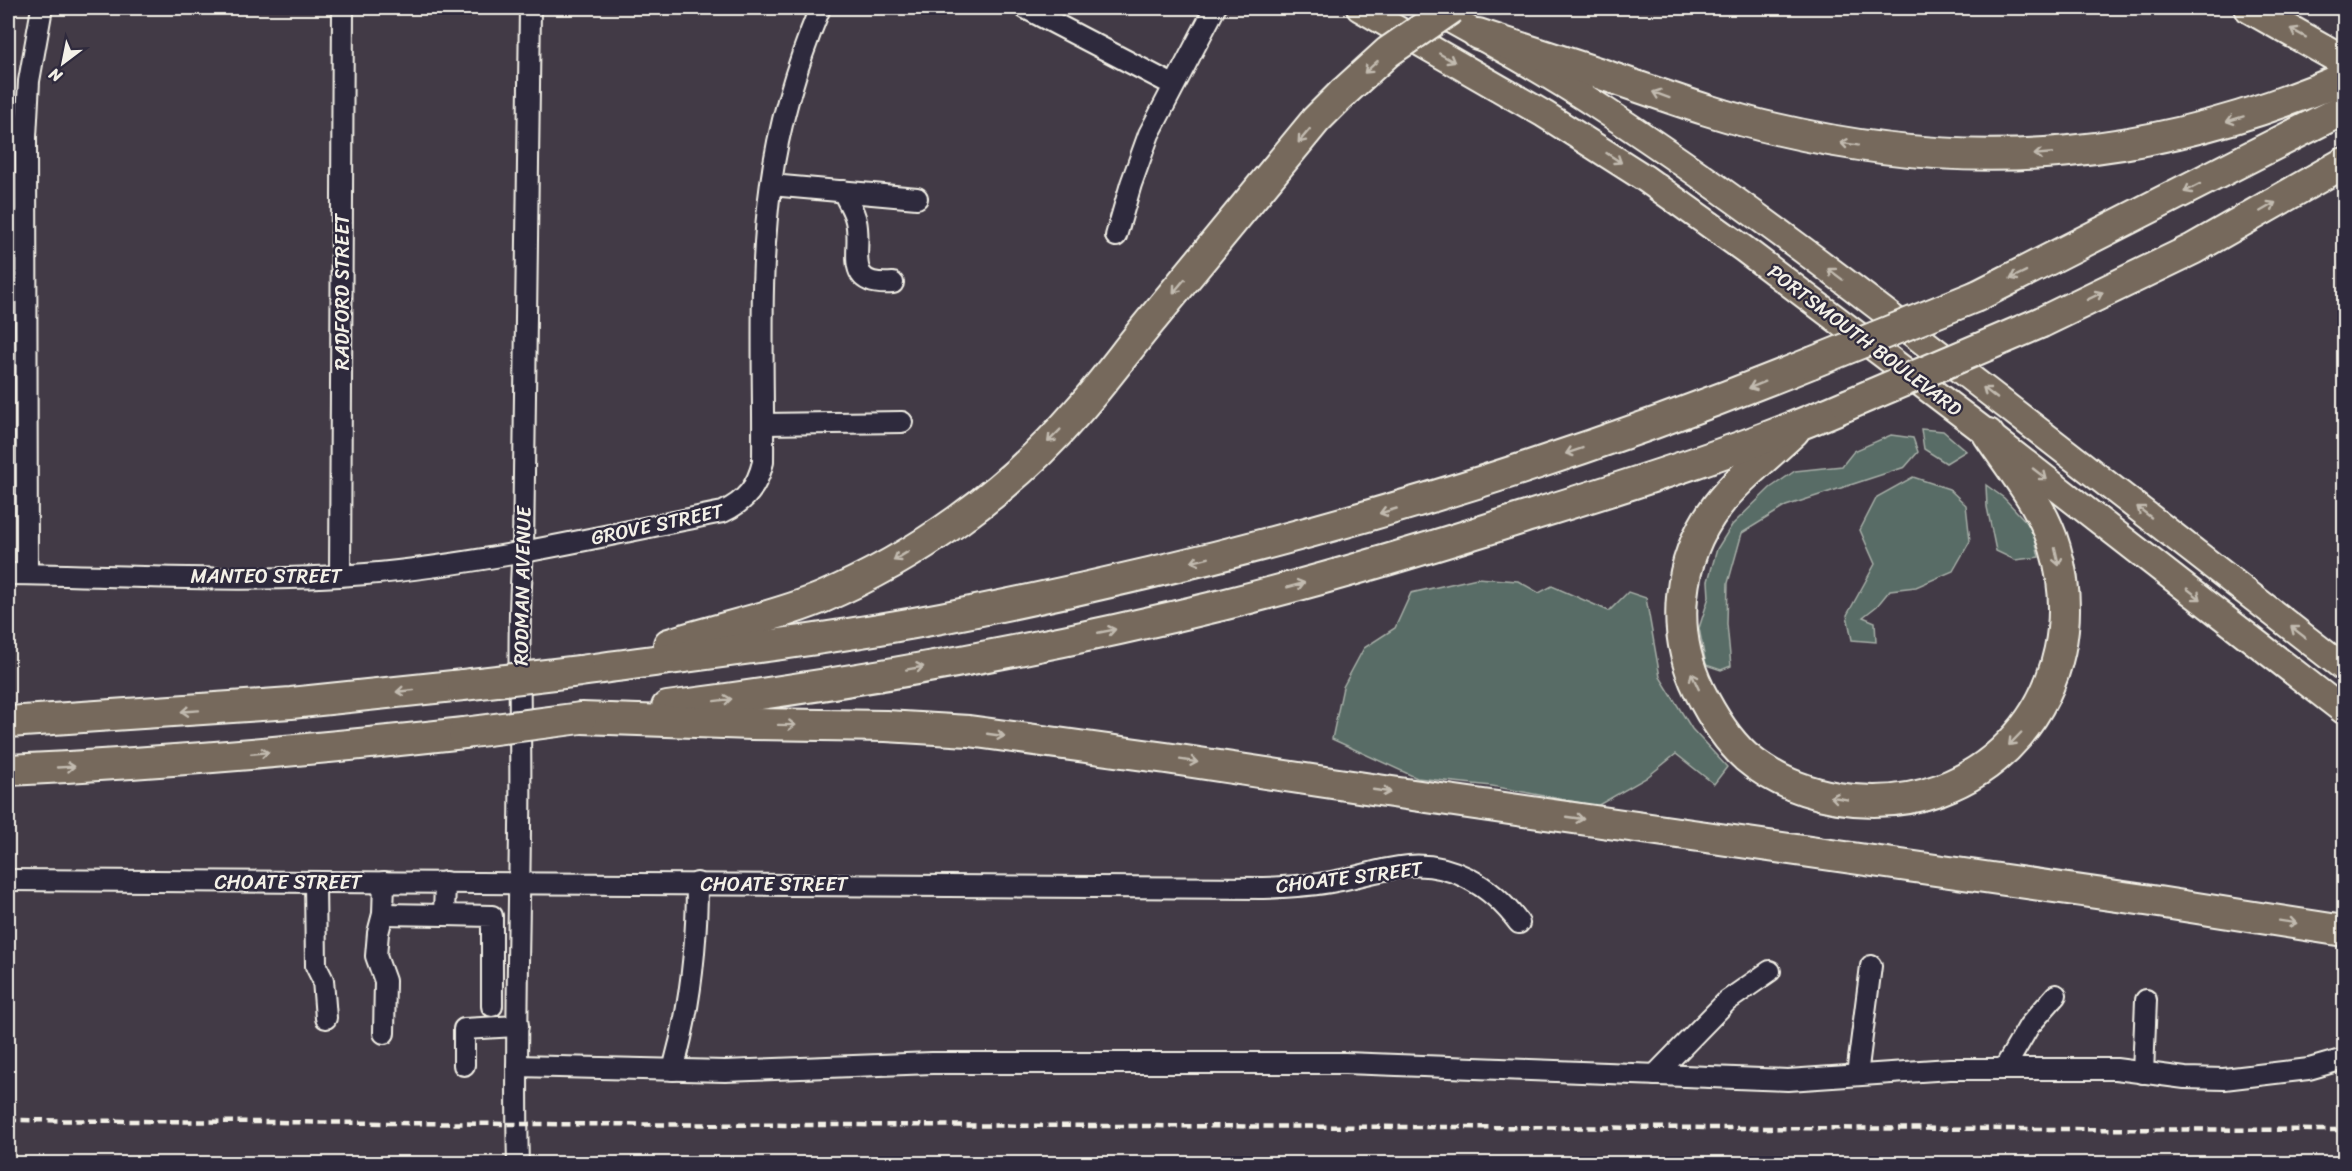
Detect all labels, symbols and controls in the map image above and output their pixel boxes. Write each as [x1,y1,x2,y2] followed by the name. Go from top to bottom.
[2289,27,2307,38] one-way arrow
[33,33,93,93] north arrow
[1438,52,1455,64] one-way arrow
[42,60,69,91] text: N
[1364,60,1379,74] one-way arrow
[1652,89,1671,100] one-way arrow
[2226,114,2245,125] one-way arrow
[1297,128,1310,144] one-way arrow
[1840,138,1860,149] one-way arrow
[2034,149,2054,160] one-way arrow
[1605,152,1622,165] one-way arrow
[2183,182,2201,194] one-way arrow
[2259,201,2276,213] one-way arrow
[325,213,360,370] street label: RADFORD STREET
[1760,255,1970,426] street label: PORTSMOUTH BOULEVARD
[1828,268,1844,281] one-way arrow
[2009,270,2027,282] one-way arrow
[1172,278,1186,293] one-way arrow
[2085,290,2103,302] one-way arrow
[1749,380,1767,391] one-way arrow
[1983,386,1999,399] one-way arrow
[1047,428,1062,443] one-way arrow
[1565,446,1584,457] one-way arrow
[2032,468,2048,481] one-way arrow
[588,493,728,556] street label: GROVE STREET
[504,504,541,666] street label: RODMAN AVENUE
[1379,506,1398,517] one-way arrow
[2137,506,2153,519] one-way arrow
[2052,547,2064,566] one-way arrow
[893,550,910,562] one-way arrow
[1191,555,1210,567] one-way arrow
[190,559,343,594] street label: MANTEO STREET
[1286,578,1305,590] one-way arrow
[2186,587,2202,600] one-way arrow
[1097,625,1116,637] one-way arrow
[2291,626,2307,638] one-way arrow
[905,662,924,673] one-way arrow
[1688,673,1700,691] one-way arrow
[395,686,415,697] one-way arrow
[712,694,732,705] one-way arrow
[180,706,200,717] one-way arrow
[776,719,796,731] one-way arrow
[986,729,1006,740] one-way arrow
[2008,731,2023,746] one-way arrow
[250,747,270,758] one-way arrow
[1179,756,1199,767] one-way arrow
[55,761,75,772] one-way arrow
[1372,785,1391,796] one-way arrow
[1829,792,1849,803] one-way arrow
[1565,812,1585,823] one-way arrow
[1274,851,1426,904] street label: CHOATE STREET
[214,865,363,900] street label: CHOATE STREET
[700,867,849,902] street label: CHOATE STREET
[2277,917,2297,928] one-way arrow

